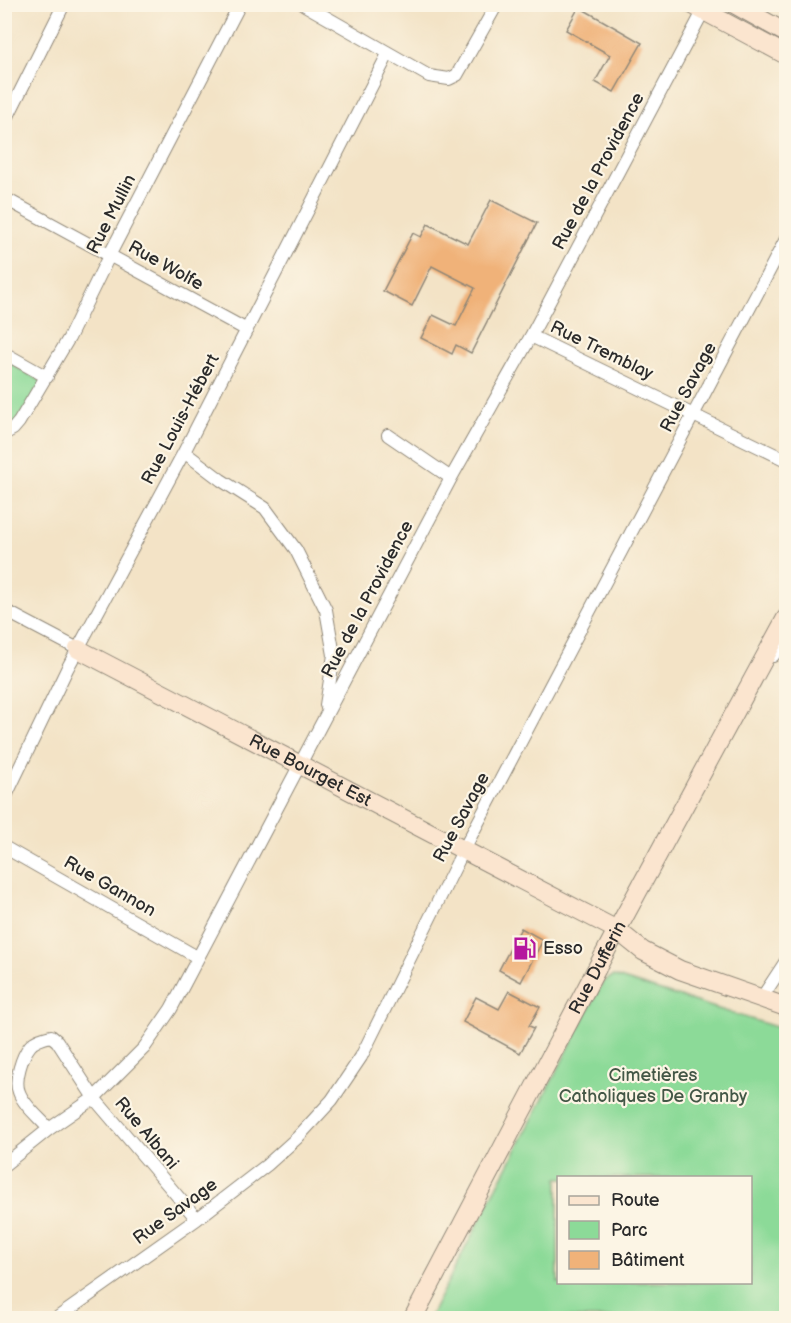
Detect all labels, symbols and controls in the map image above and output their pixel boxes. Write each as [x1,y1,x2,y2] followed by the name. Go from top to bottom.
[548,89,649,253] street label: Rue de la Providence
[82,171,140,257] street label: Rue Mullin
[124,236,207,295] street label: Rue Wolfe
[547,316,657,385] street label: Rue Tremblay
[656,338,721,436] street label: Rue Savage
[137,350,224,488] street label: Rue Louis-Hébert
[317,517,418,681] street label: Rue de la Providence
[245,730,375,811] street label: Rue Bourget Est
[429,768,494,866] street label: Rue Savage
[60,852,159,921] street label: Rue Gannon
[565,918,631,1018] street label: Rue Dufferin
[512,935,538,961] fuel station icon: Esso
[543,938,583,959] place label: Esso
[559,1065,748,1107] park label: Cimetières Catholiques De Granby
[110,1093,183,1174] street label: Rue Albani
[129,1174,222,1249] street label: Rue Savage
[557,1176,752,1284] legend
[611,1190,660,1211] text: Route
[611,1220,648,1241] text: Parc
[611,1250,685,1271] text: Bâtiment

